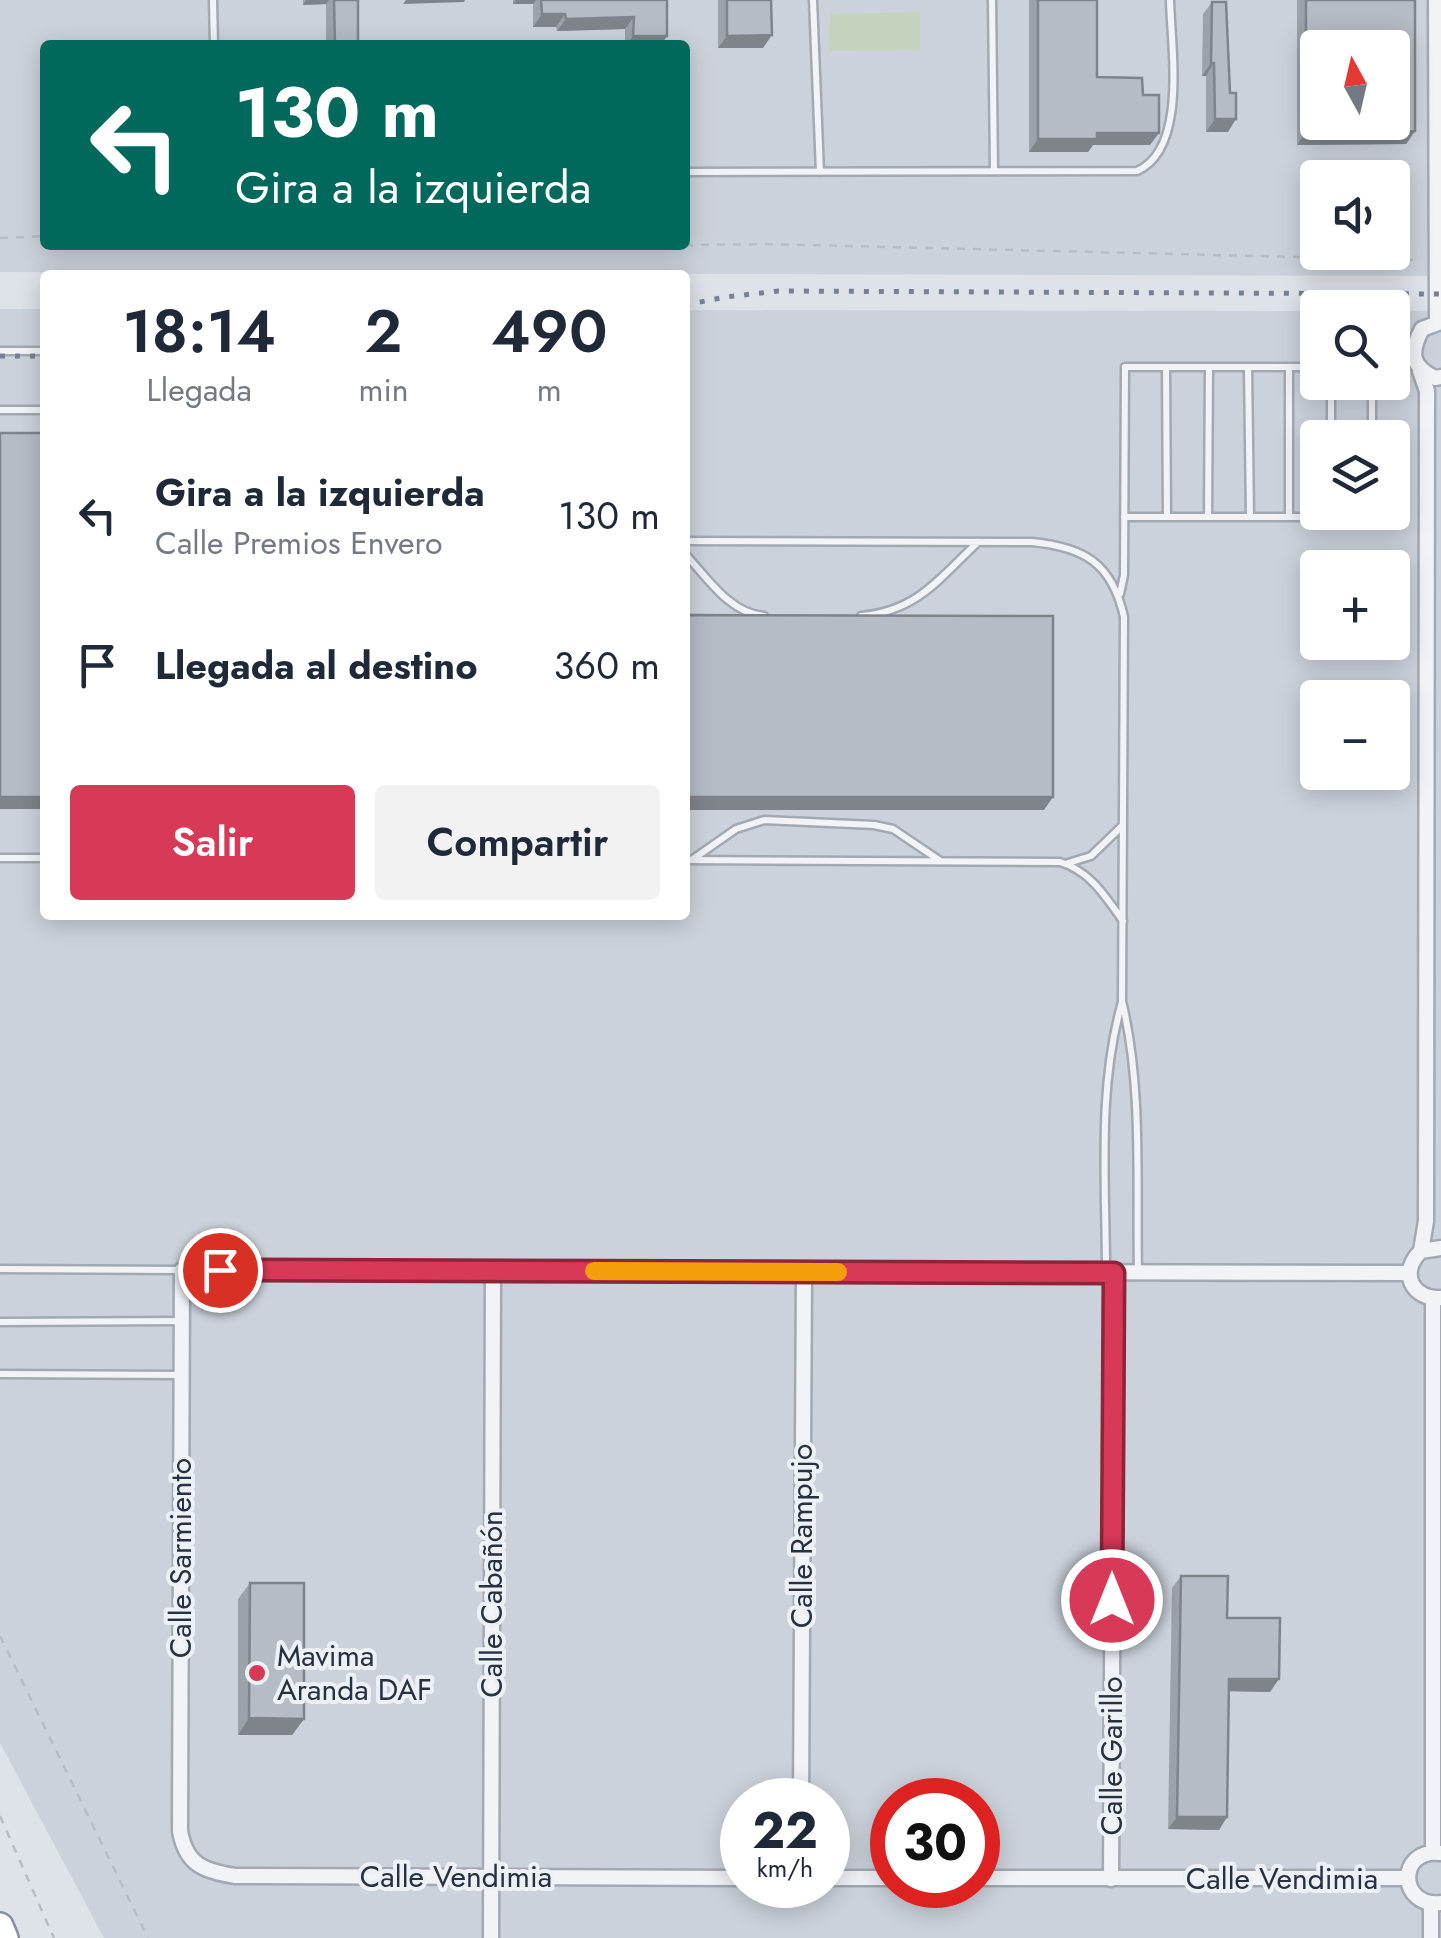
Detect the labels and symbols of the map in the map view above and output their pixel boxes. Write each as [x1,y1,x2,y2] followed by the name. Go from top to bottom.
[1300,30,1410,140] north arrow
[178,1228,263,1313] pin
[780,1444,823,1628] street label: Calle Rampujo
[159,1458,202,1658] street label: Calle Sarmiento
[470,1510,513,1698] street label: Calle Cabañón
[1060,1548,1164,1652] position arrow
[277,1634,432,1711] place label: Mavima Aranda DAF
[246,1662,268,1684] marker: Mavima Aranda DAF
[1090,1676,1133,1836] street label: Calle Garillo
[870,1778,1000,1908] speed limit sign: 30
[360,1855,552,1898] street label: Calle Vendimia
[1186,1857,1378,1900] street label: Calle Vendimia

